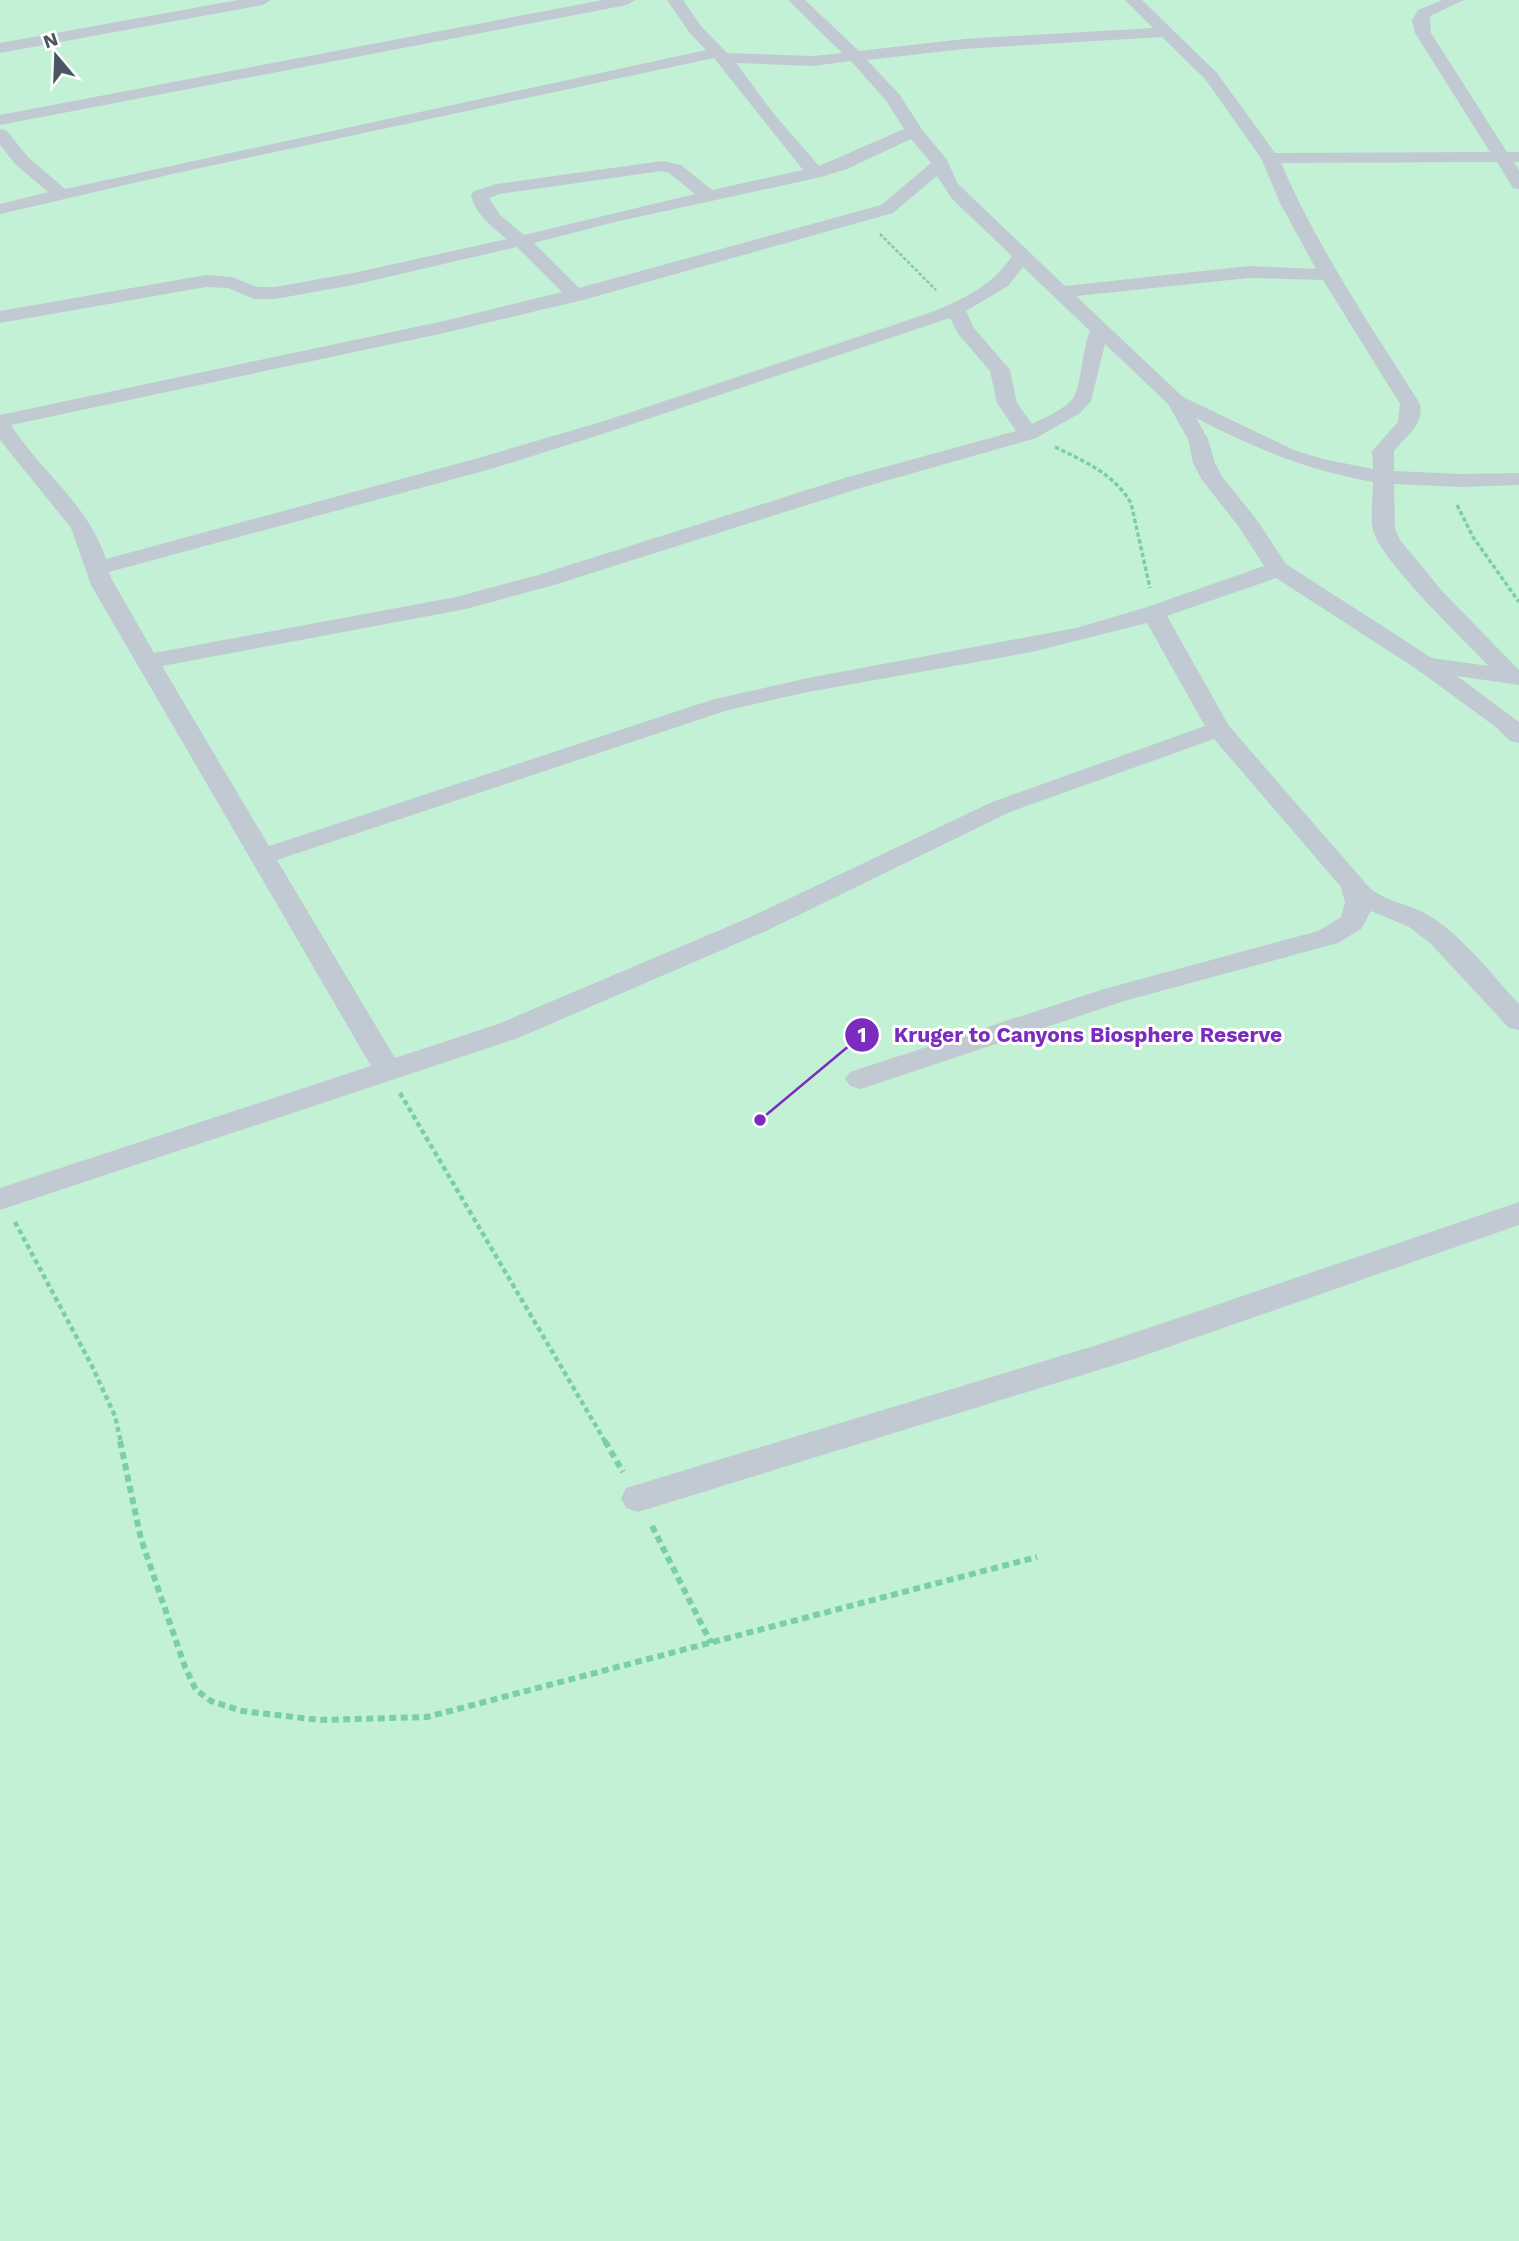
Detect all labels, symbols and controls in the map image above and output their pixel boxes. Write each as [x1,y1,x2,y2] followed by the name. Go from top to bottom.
[21,21,91,91] north arrow
[40,27,61,54] text: N
[845,1014,1297,1056] callout: Kruger to Canyons Biosphere Reserve
[857,1022,867,1047] text: 1
[894,1022,1282,1047] text: Kruger to Canyons Biosphere Reserve

